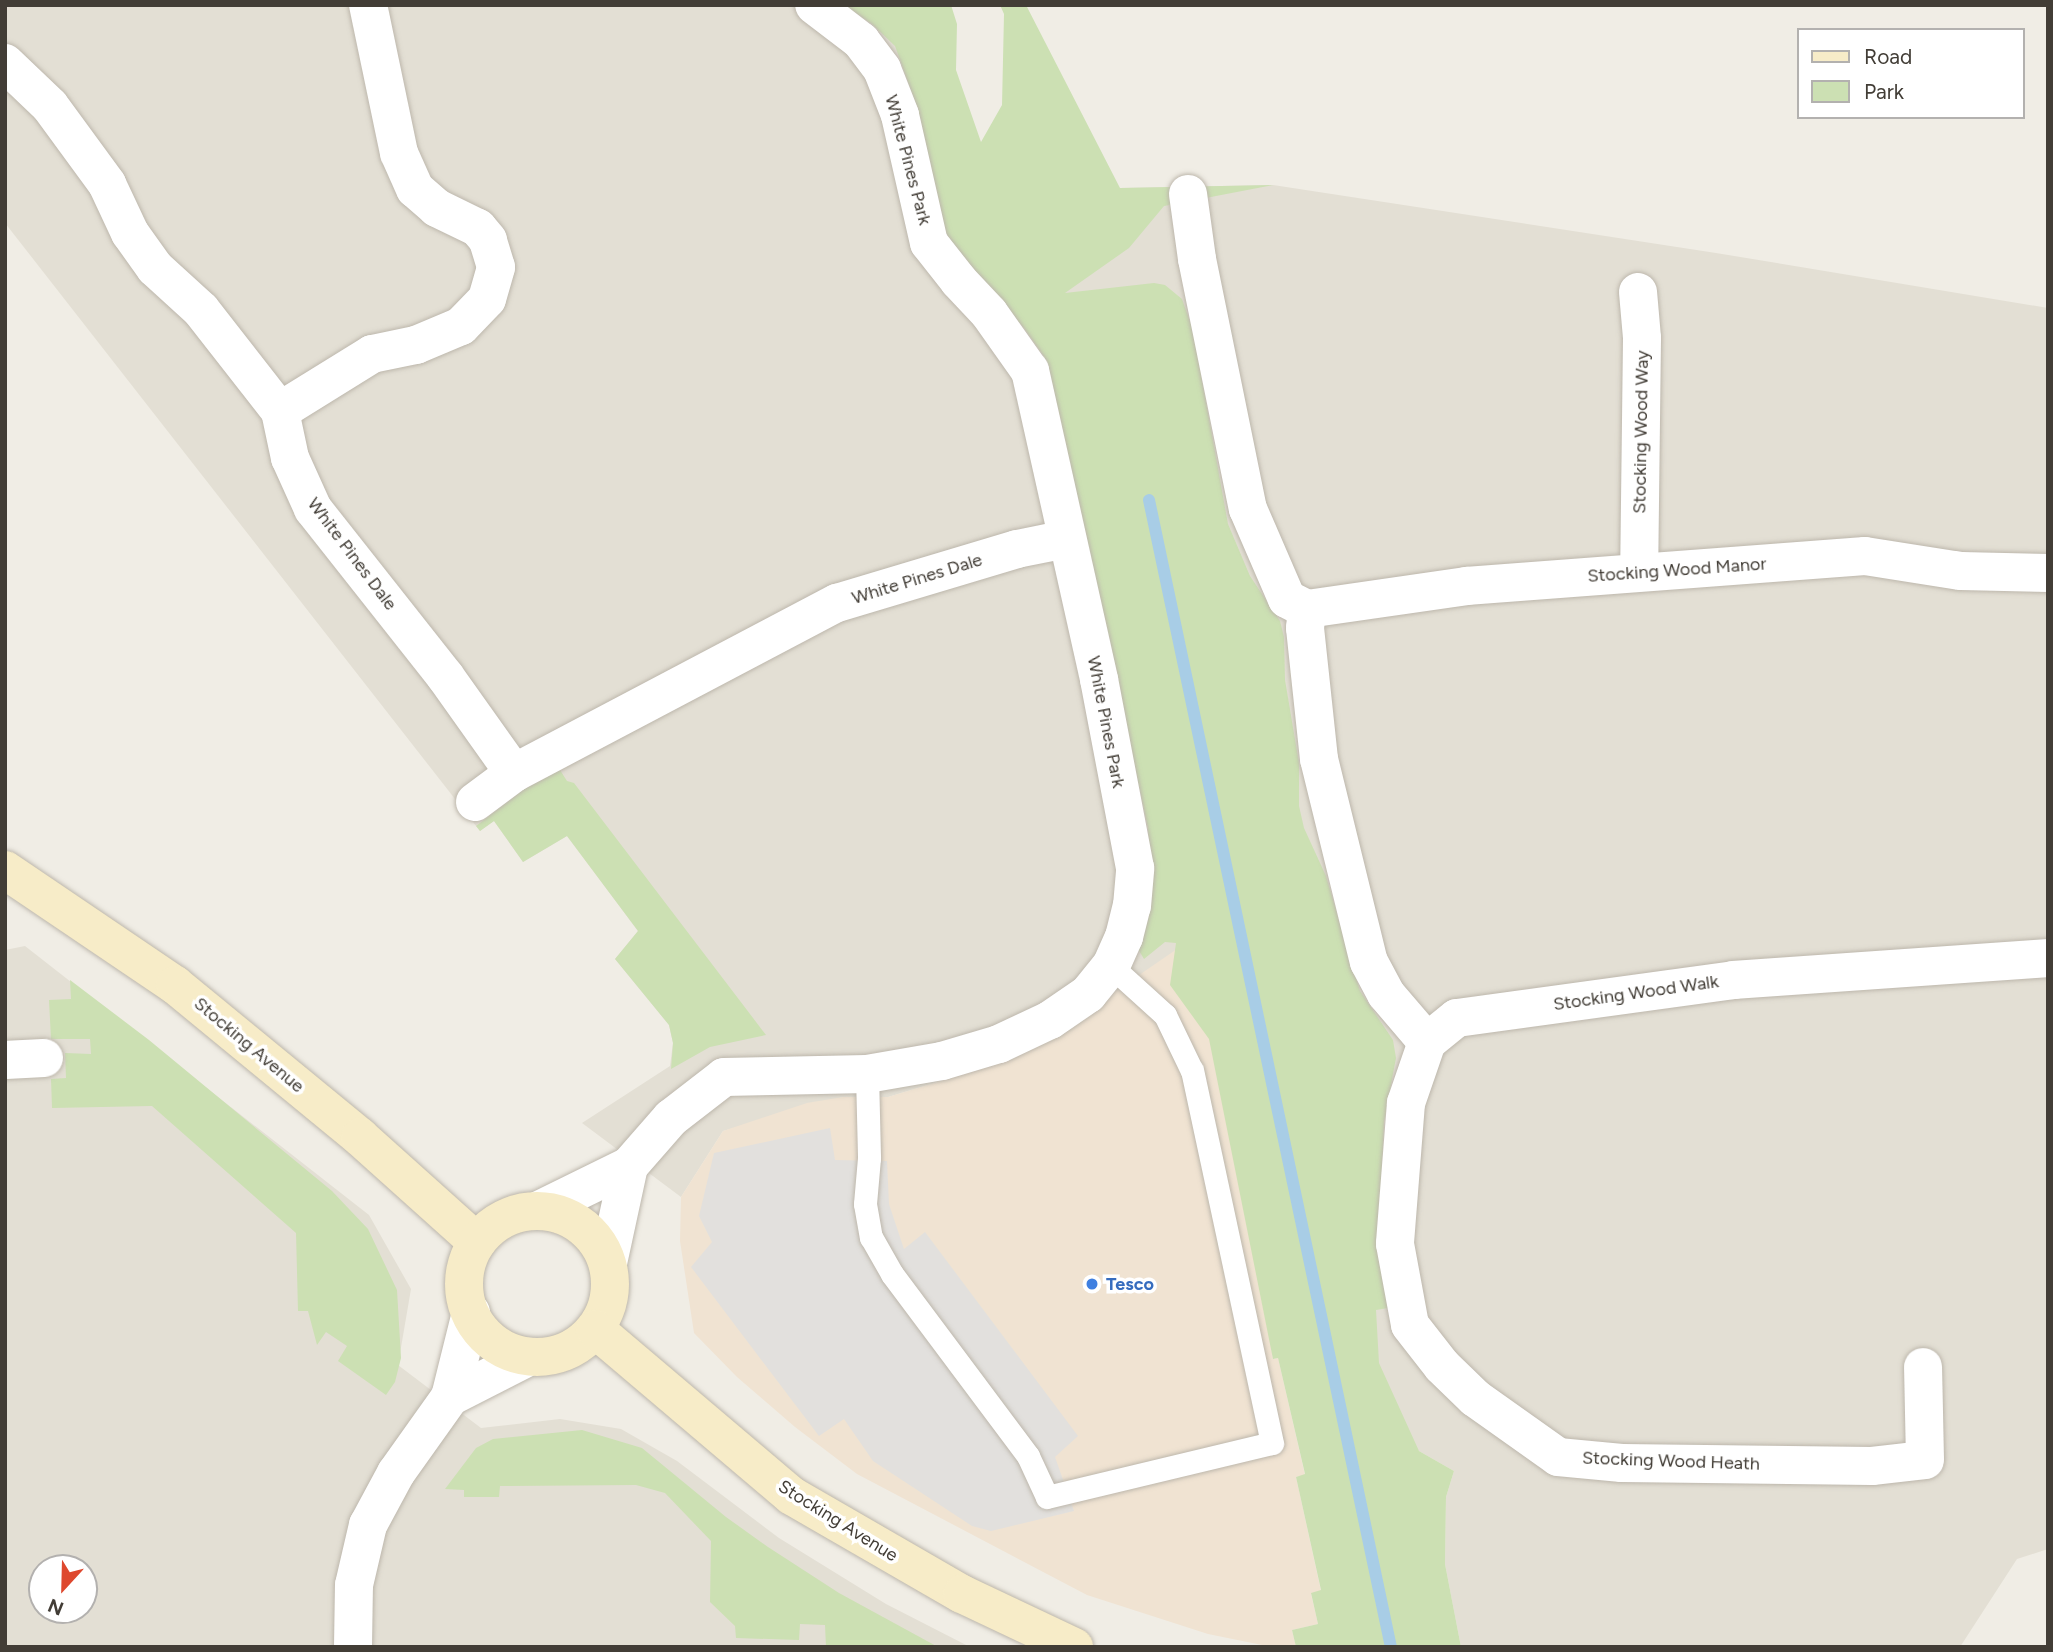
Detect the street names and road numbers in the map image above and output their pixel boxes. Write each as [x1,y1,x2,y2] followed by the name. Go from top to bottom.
[880,92,936,228] street label: White Pines Park
[1629,350,1653,514] street label: Stocking Wood Way
[303,494,401,614] street label: White Pines Dale
[849,549,985,609] street label: White Pines Dale
[1587,553,1767,587] street label: Stocking Wood Manor
[1083,654,1129,790] street label: White Pines Park
[1552,971,1720,1015] street label: Stocking Wood Walk
[190,993,308,1097] street label: Stocking Avenue
[1582,1447,1760,1475] street label: Stocking Wood Heath
[774,1476,902,1566] street label: Stocking Avenue

